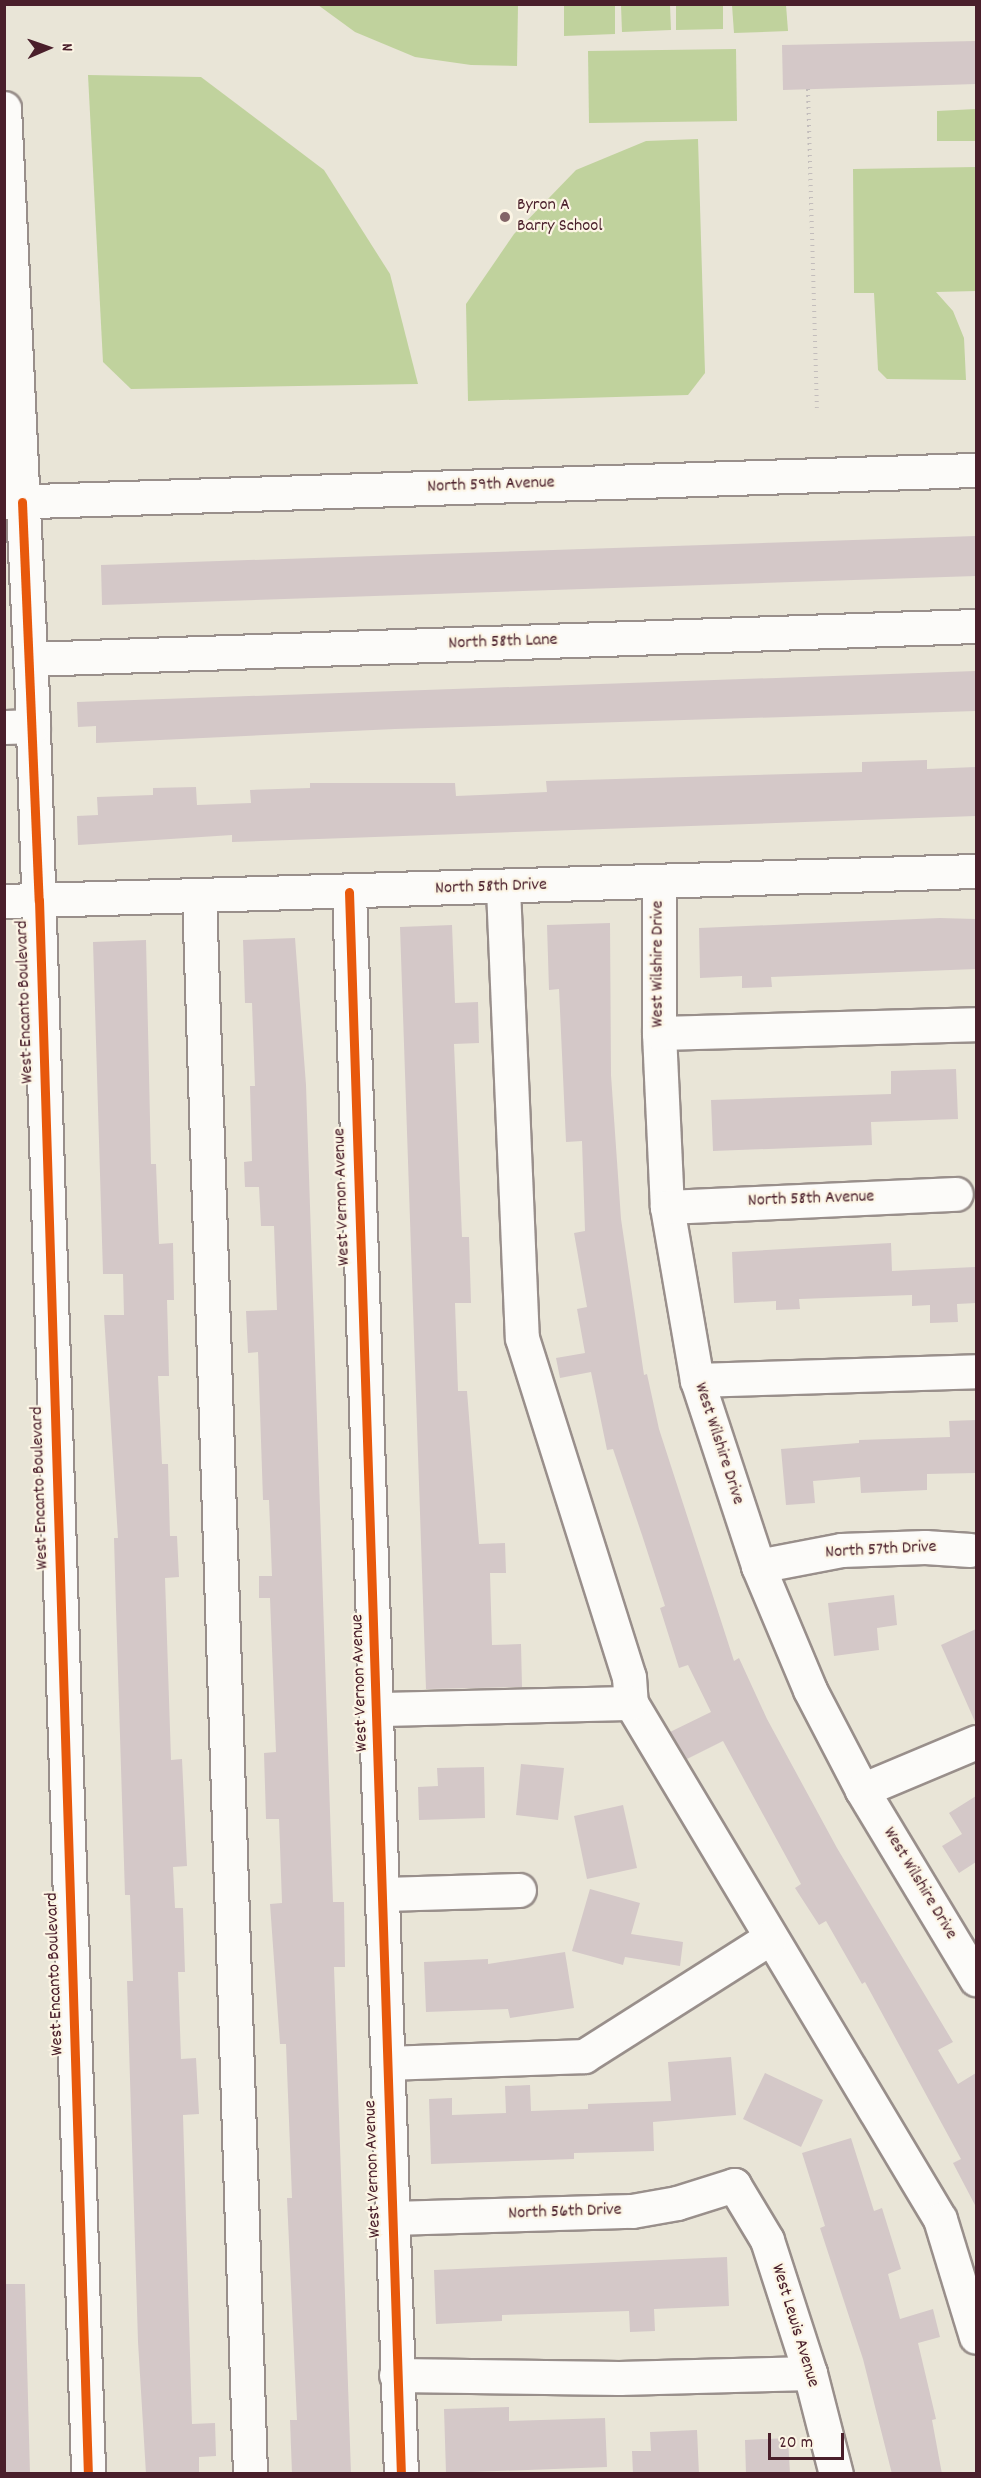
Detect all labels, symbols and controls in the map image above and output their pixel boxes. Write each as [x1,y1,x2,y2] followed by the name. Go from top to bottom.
[18,18,78,78] north arrow
[55,43,78,52] text: N
[517,196,602,238] place label: Byron A Barry School
[498,210,512,224] marker: Byron A Barry School
[427,473,555,499] street label: North 59th Avenue
[448,630,558,656] street label: North 58th Lane
[435,875,547,901] street label: North 58th Drive
[648,900,670,1028] street label: West Wilshire Drive
[12,920,40,1084] street label: West Encanto Boulevard
[330,1128,356,1266] street label: West Vernon Avenue
[747,1187,875,1213] street label: North 58th Avenue
[688,1380,748,1508] street label: West Wilshire Drive
[27,1406,55,1570] street label: West Encanto Boulevard
[825,1537,937,1565] street label: North 57th Drive
[348,1614,374,1752] street label: West Vernon Avenue
[877,1824,961,1944] street label: West Wilshire Drive
[42,1892,70,2056] street label: West Encanto Boulevard
[361,2100,387,2238] street label: West Vernon Avenue
[508,2200,622,2226] street label: North 56th Drive
[765,2262,823,2390] street label: West Lewis Avenue
[771,2421,848,2459] scale bar
[779,2431,813,2456] text: 20 m

